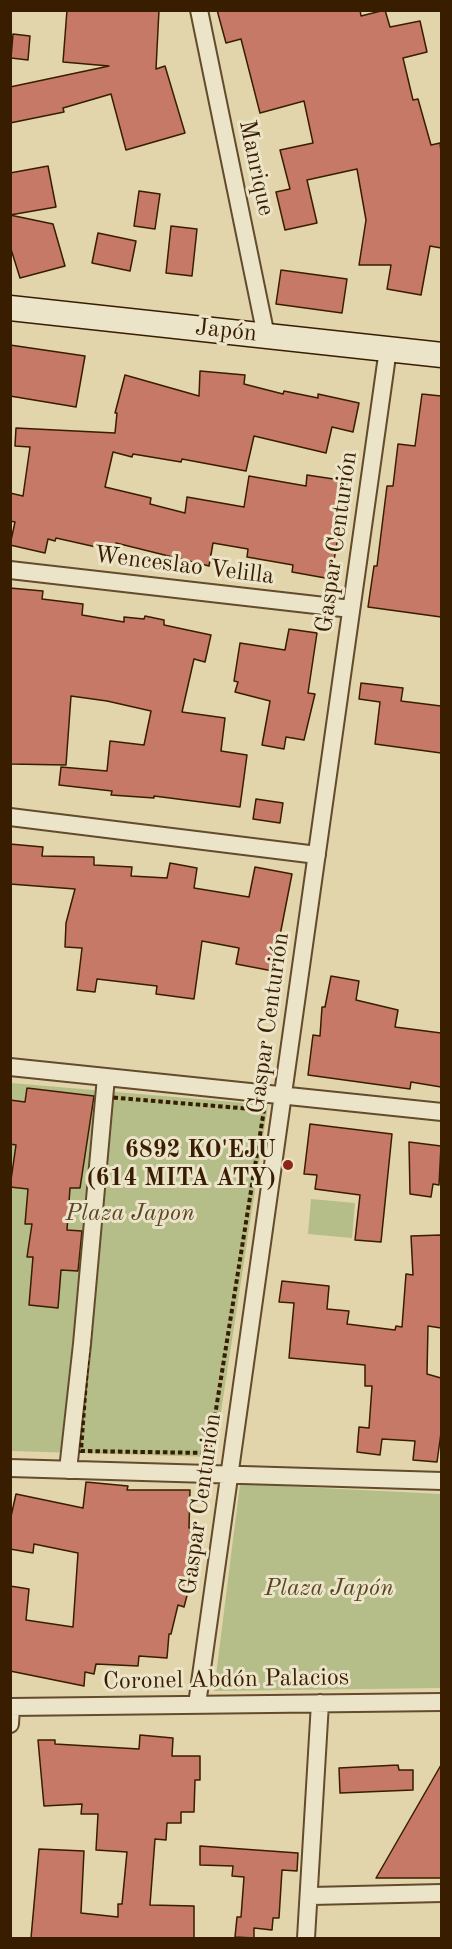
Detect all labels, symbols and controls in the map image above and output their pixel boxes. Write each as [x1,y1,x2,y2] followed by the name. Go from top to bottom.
[232,117,280,219] street label: Manrique
[194,313,258,349] street label: Japón
[310,449,364,635] street label: Gaspar Centurión
[92,541,276,591] street label: Wenceslao Velilla
[242,930,296,1116] street label: Gaspar Centurión
[87,1137,276,1193] place label: 6892 KO'EJU (614 MITA ATY)
[281,1158,295,1172] marker: 6892 KO'EJU (614 MITA ATY)
[65,1200,195,1228] park label: Plaza Japon
[174,1411,228,1597] street label: Gaspar Centurión
[264,1575,394,1603] park label: Plaza Japón
[103,1663,349,1697] street label: Coronel Abdón Palacios

